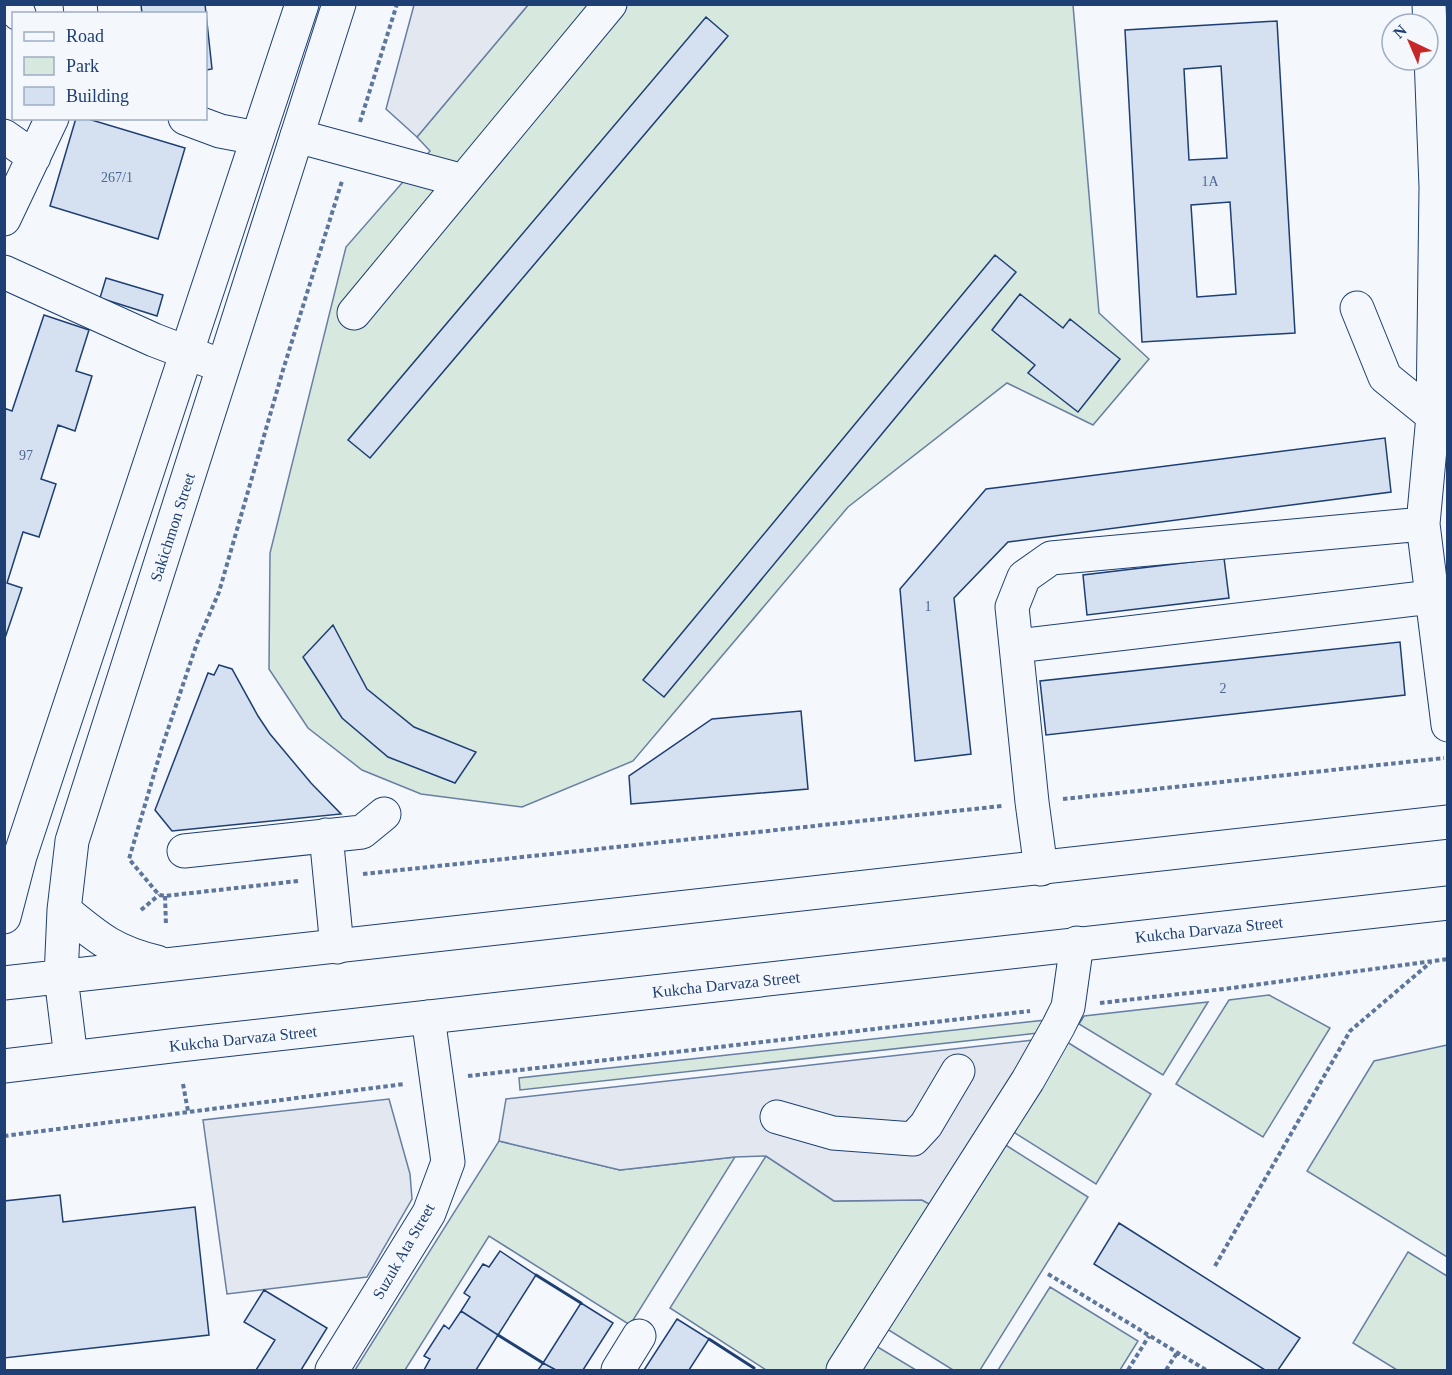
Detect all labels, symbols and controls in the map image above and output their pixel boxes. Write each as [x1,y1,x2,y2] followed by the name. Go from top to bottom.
[12,12,207,120] legend
[1380,12,1440,72] north arrow
[1390,21,1410,42] text: N
[66,26,104,46] text: Road
[66,56,99,76] text: Park
[66,86,129,106] text: Building
[101,170,133,185] house number: 267/1
[1201,174,1219,189] house number: 1А
[19,448,33,463] house number: 97
[147,470,198,584] street label: Sakichmon Street
[925,599,932,614] house number: 1
[1220,681,1227,696] house number: 2
[1134,913,1284,946] street label: Kukcha Darvaza Street
[651,968,801,1001] street label: Kukcha Darvaza Street
[168,1022,318,1055] street label: Kukcha Darvaza Street
[369,1200,438,1302] street label: Suzuk Ata Street

